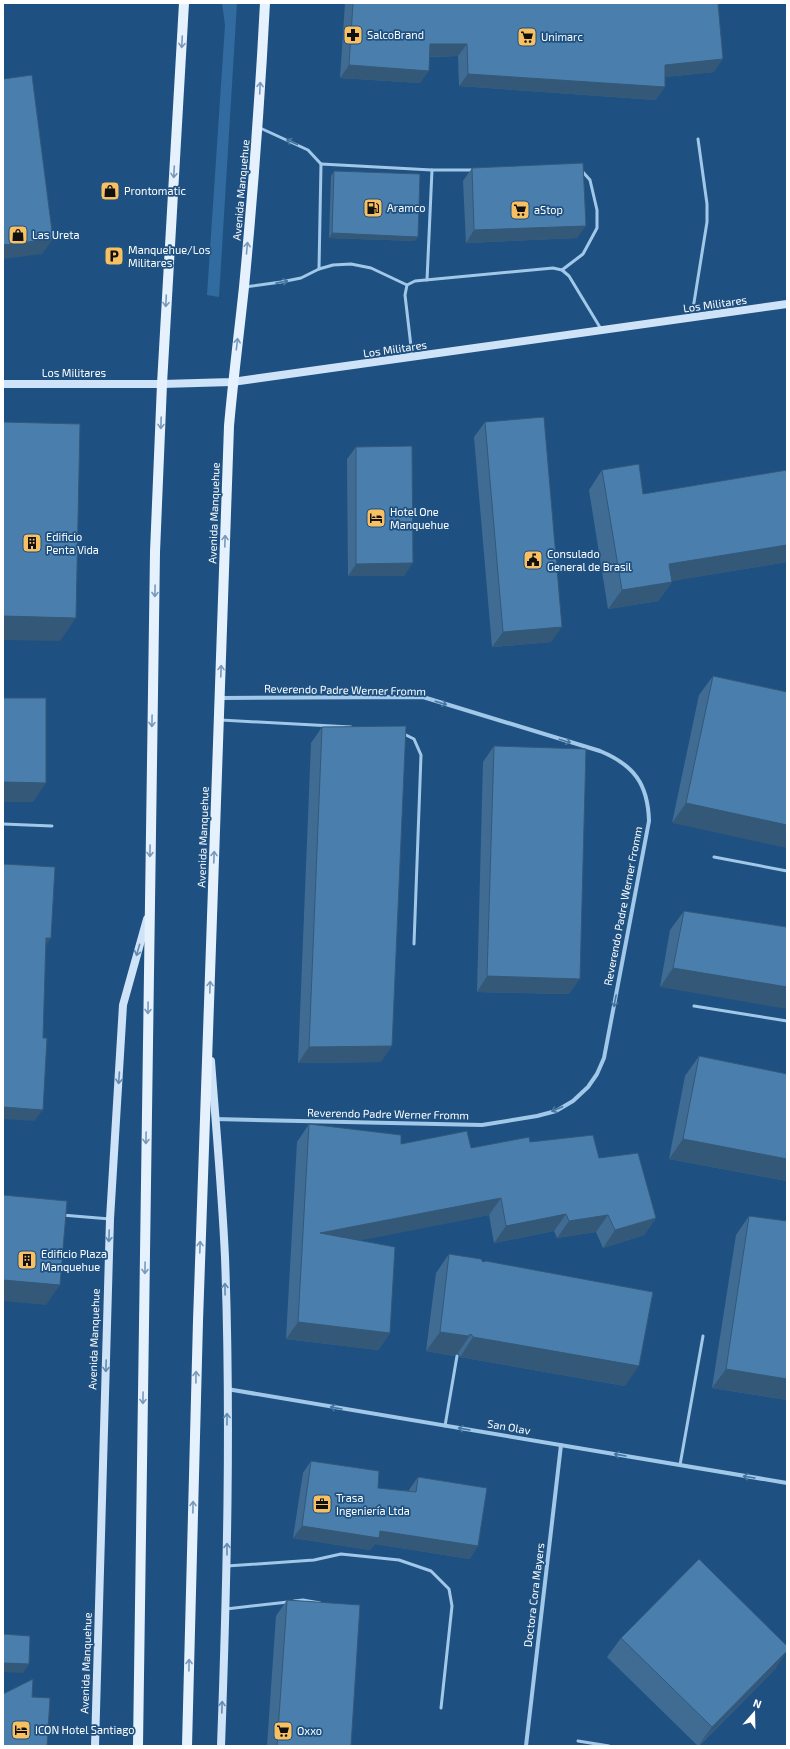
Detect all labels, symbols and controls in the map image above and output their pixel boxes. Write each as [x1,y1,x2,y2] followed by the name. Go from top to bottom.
[342,24,364,46] pharmacy icon: SalcoBrand
[516,26,538,48] supermarket icon: Unimarc
[367,28,424,41] place label: SalcoBrand
[541,30,583,43] place label: Unimarc
[178,35,185,48] one-way arrow
[257,82,264,95] one-way arrow
[286,138,298,145] one-way arrow
[230,139,251,241] street label: Avenida Manquehue
[170,165,178,178] one-way arrow
[99,180,121,202] shop icon: Prontomatic
[124,184,186,197] place label: Prontomatic
[362,197,384,219] fuel station icon: Aramco
[509,199,531,221] supermarket icon: aStop
[387,201,425,214] place label: Aramco
[534,203,563,216] place label: aStop
[7,224,29,246] shop icon: Las Ureta
[32,228,79,241] place label: Las Ureta
[244,242,251,255] one-way arrow
[128,243,211,269] place label: Manquehue/Los Militares
[103,245,125,267] parking icon: Manquehue/Los Militares
[276,277,289,285] one-way arrow
[682,293,748,314] street label: Los Militares
[163,294,170,307] one-way arrow
[233,338,241,351] one-way arrow
[362,338,428,359] street label: Los Militares
[42,366,107,379] street label: Los Militares
[157,416,164,429] one-way arrow
[205,462,222,564] street label: Avenida Manquehue
[390,505,449,531] place label: Hotel One Manquehue
[365,507,387,529] hotel icon: Hotel One Manquehue
[46,530,99,556] place label: Edificio Penta Vida
[21,532,43,554] building icon: Edificio Penta Vida
[222,535,229,548] one-way arrow
[547,547,632,573] place label: Consulado General de Brasil
[522,549,544,571] public building icon: Consulado General de Brasil
[151,584,159,597] one-way arrow
[217,665,225,678] one-way arrow
[264,682,426,697] street label: Reverendo Padre Werner Fromm
[434,700,447,707] one-way arrow
[149,714,156,727] one-way arrow
[559,737,571,745] one-way arrow
[194,786,211,888] street label: Avenida Manquehue
[601,825,644,987] street label: Reverendo Padre Werner Fromm
[146,844,154,857] one-way arrow
[211,851,218,864] one-way arrow
[134,944,142,957] one-way arrow
[206,981,213,994] one-way arrow
[611,994,619,1007] one-way arrow
[144,1001,152,1014] one-way arrow
[115,1071,122,1084] one-way arrow
[307,1106,469,1121] street label: Reverendo Padre Werner Fromm
[551,1106,563,1113] one-way arrow
[142,1131,150,1144] one-way arrow
[106,1229,113,1242] one-way arrow
[197,1241,204,1254] one-way arrow
[41,1247,107,1273] place label: Edificio Plaza Manquehue
[16,1249,38,1271] building icon: Edificio Plaza Manquehue
[141,1261,149,1274] one-way arrow
[222,1283,229,1296] one-way arrow
[85,1288,102,1390] street label: Avenida Manquehue
[102,1359,110,1372] one-way arrow
[192,1371,200,1384] one-way arrow
[139,1391,147,1404] one-way arrow
[330,1403,343,1411] one-way arrow
[223,1413,231,1426] one-way arrow
[487,1416,532,1437] street label: San Olav
[458,1425,471,1433] one-way arrow
[614,1451,627,1459] one-way arrow
[742,1472,755,1480] one-way arrow
[336,1491,410,1517] place label: Trasa Ingeniería Ltda
[311,1493,333,1515] office icon: Trasa Ingeniería Ltda
[189,1501,197,1514] one-way arrow
[521,1542,546,1648] street label: Doctora Cora Mayers
[223,1543,231,1556] one-way arrow
[77,1612,94,1714] street label: Avenida Manquehue
[185,1659,193,1672] one-way arrow
[734,1693,774,1733] north arrow
[752,1696,764,1711] text: N
[219,1701,226,1714] one-way arrow
[10,1719,32,1741] hotel icon: ICON Hotel Santiago
[272,1720,294,1742] supermarket icon: Oxxo
[35,1723,135,1736] place label: ICON Hotel Santiago
[297,1724,322,1737] place label: Oxxo

